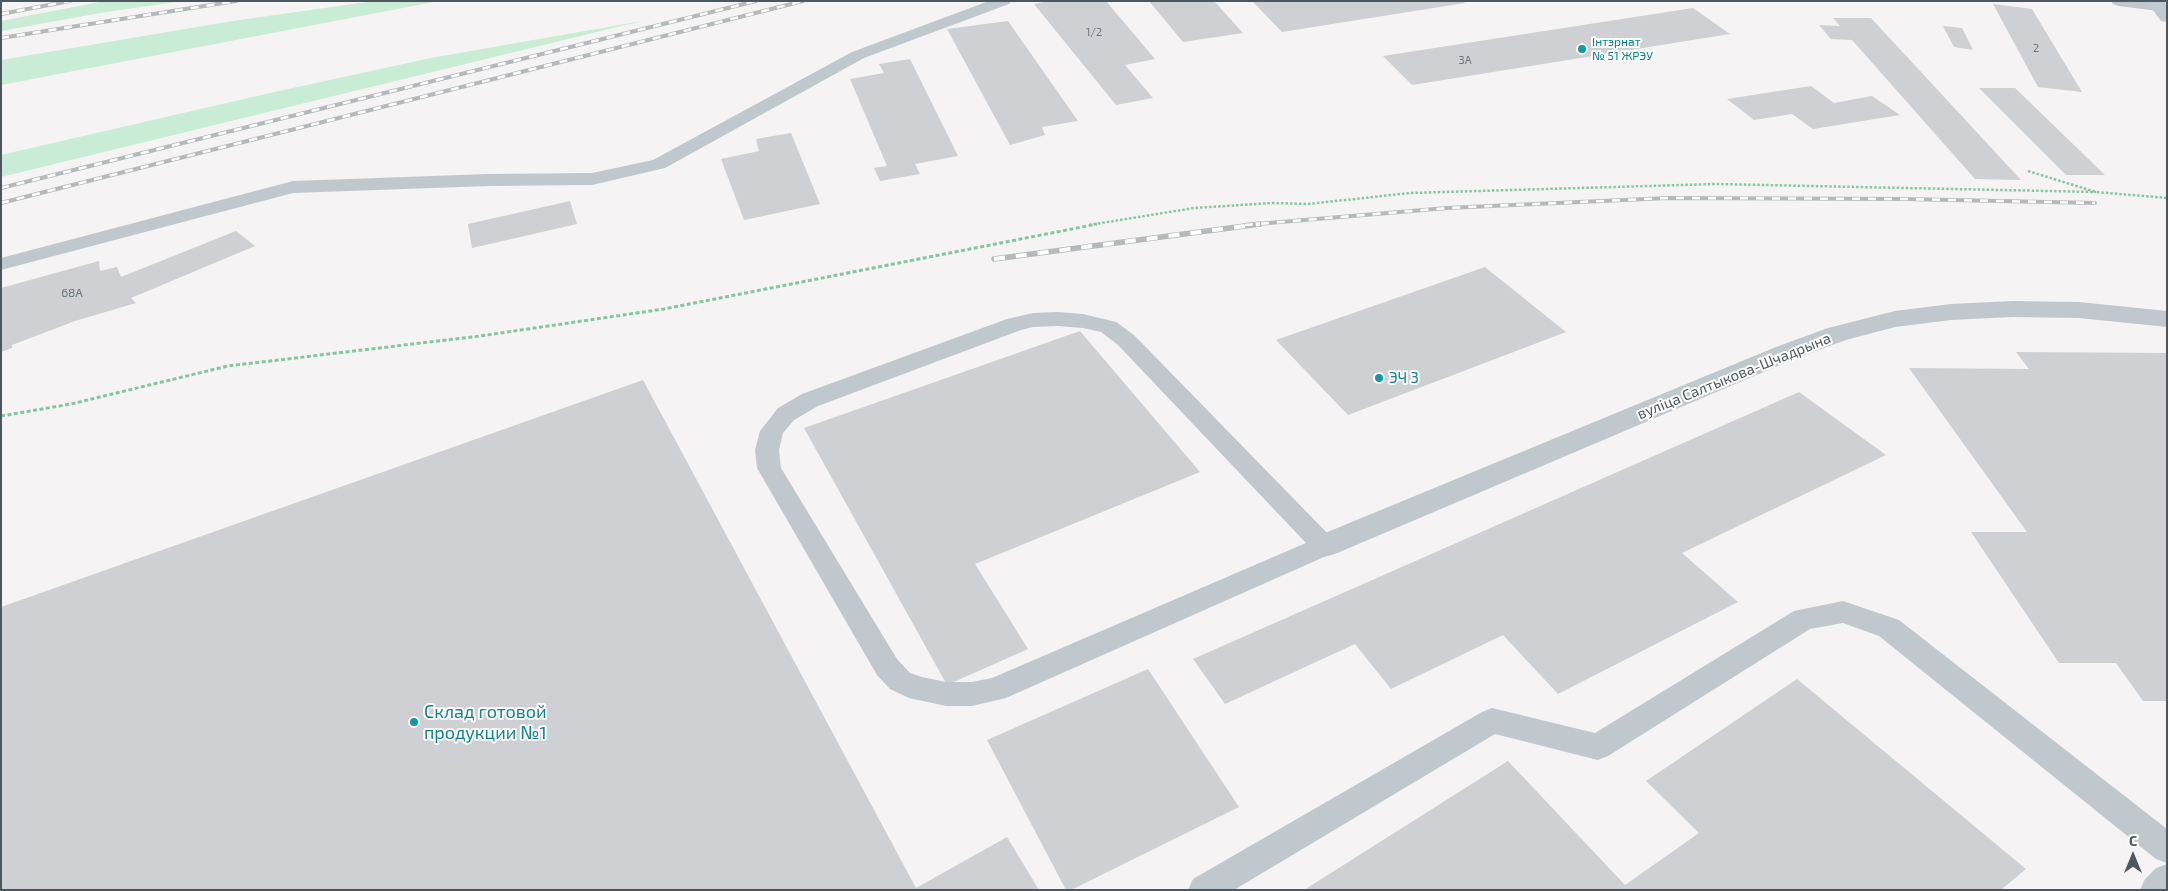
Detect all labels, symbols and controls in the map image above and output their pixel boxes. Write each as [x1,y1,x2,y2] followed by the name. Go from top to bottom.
[1086,25,1102,39] house number: 1/2
[1592,35,1653,63] place label: Інтэрнат № 51 ЖРЭУ
[2033,41,2039,55] house number: 2
[1576,43,1588,55] marker: Інтэрнат № 51 ЖРЭУ
[1459,53,1471,67] house number: 3А
[61,286,83,300] house number: 68А
[1635,329,1833,423] street label: вуліца Салтыкова-Шчадрына
[1389,369,1419,387] place label: ЭЧ 3
[1373,372,1385,384] marker: ЭЧ 3
[424,701,547,744] place label: Склад готовой продукции №1
[408,716,420,728] marker: Склад готовой продукции №1
[2108,831,2158,881] north arrow
[2129,832,2137,849] text: С

